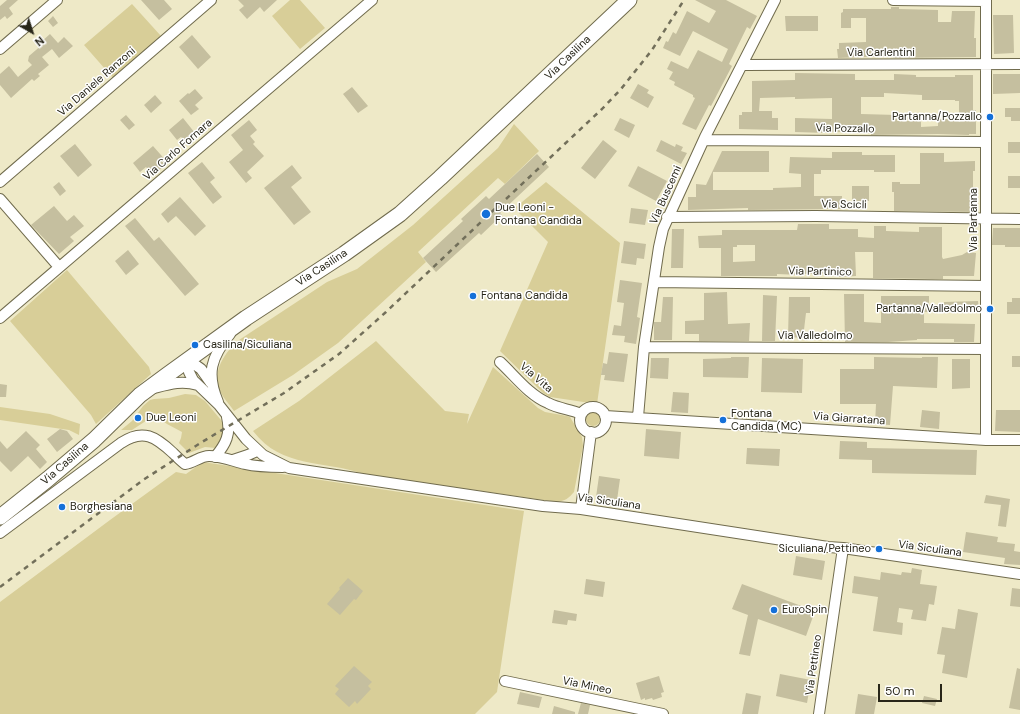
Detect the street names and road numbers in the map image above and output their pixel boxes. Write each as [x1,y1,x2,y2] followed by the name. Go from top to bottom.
[542,33,594,83] street label: Via Casilina
[56,45,138,119] street label: Via Daniele Ranzoni
[847,46,915,60] street label: Via Carlentini
[141,116,215,184] street label: Via Carlo Fornara
[815,122,875,136] street label: Via Pozzallo
[647,164,685,226] street label: Via Buscemi
[967,188,981,252] street label: Via Partanna
[821,198,867,212] street label: Via Scicli
[294,247,350,289] street label: Via Casilina
[788,265,852,279] street label: Via Partinico
[778,329,852,343] street label: Via Valledolmo
[517,360,555,396] street label: Via Vita
[812,410,886,428] street label: Via Giarratana
[39,440,91,488] street label: Via Casilina
[576,491,642,513] street label: Via Siculiana
[897,538,963,560] street label: Via Siculiana
[803,634,825,696] street label: Via Pettineo
[561,674,613,698] street label: Via Mineo

